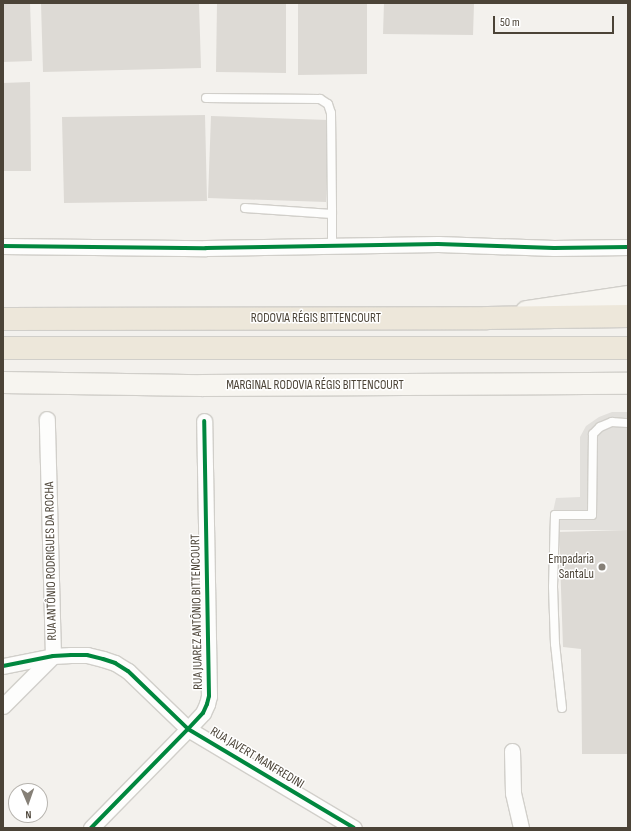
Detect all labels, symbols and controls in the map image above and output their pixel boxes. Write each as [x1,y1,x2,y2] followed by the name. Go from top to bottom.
[495,8,616,34] scale bar
[500,15,520,30] text: 50 m
[251,310,381,326] street label: RODOVIA RÉGIS BITTENCOURT
[226,377,404,393] street label: MARGINAL RODOVIA RÉGIS BITTENCOURT
[42,481,60,641] street label: RUA ANTÔNIO RODRIGUES DA ROCHA
[188,534,206,690] street label: RUA JUAREZ ANTÔNIO BITTENCOURT
[548,552,594,583] place label: Empadaria SantaLu
[597,562,607,572] marker: Empadaria SantaLu
[207,724,307,792] street label: RUA JAVERT MANFREDINI
[8,783,48,823] north arrow
[25,808,32,821] text: N

